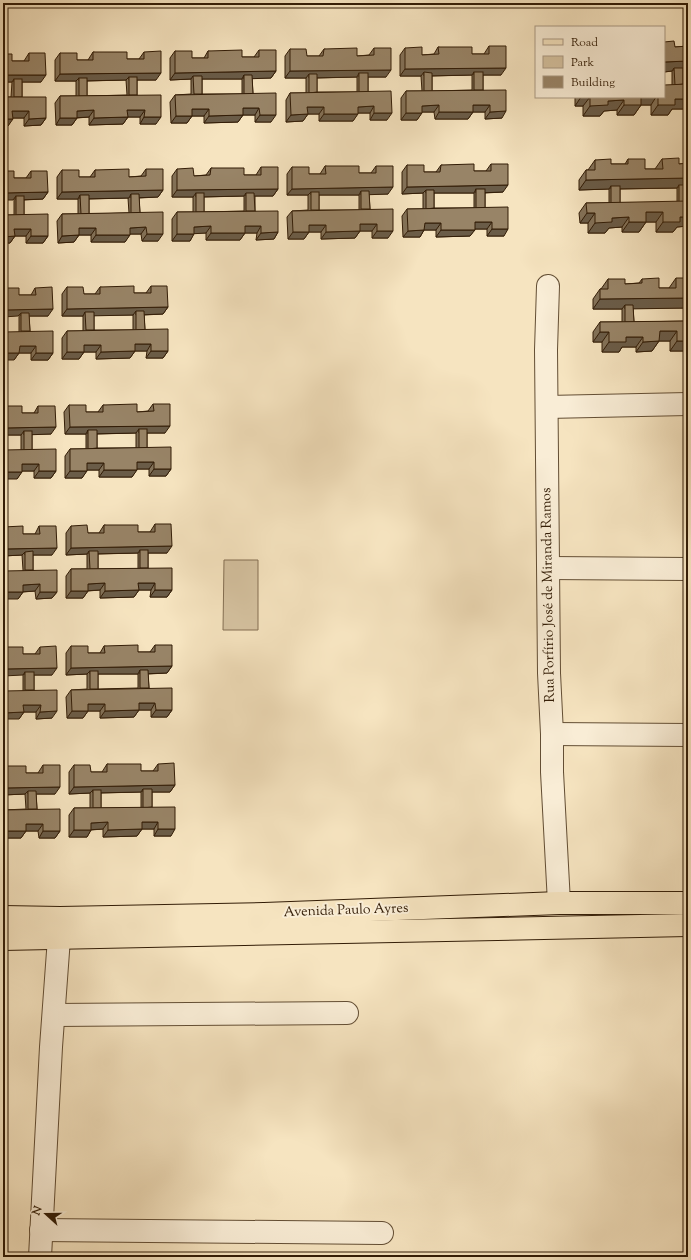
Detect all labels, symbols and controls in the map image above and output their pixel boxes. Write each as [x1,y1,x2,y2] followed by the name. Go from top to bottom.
[535,26,665,98] legend
[571,34,598,52] text: Road
[571,54,594,72] text: Park
[571,74,615,92] text: Building
[537,487,561,703] street label: Rua Porfírio José de Miranda Ramos
[283,899,409,923] street label: Avenida Paulo Ayres
[26,1194,66,1234] north arrow
[28,1204,47,1219] text: N

